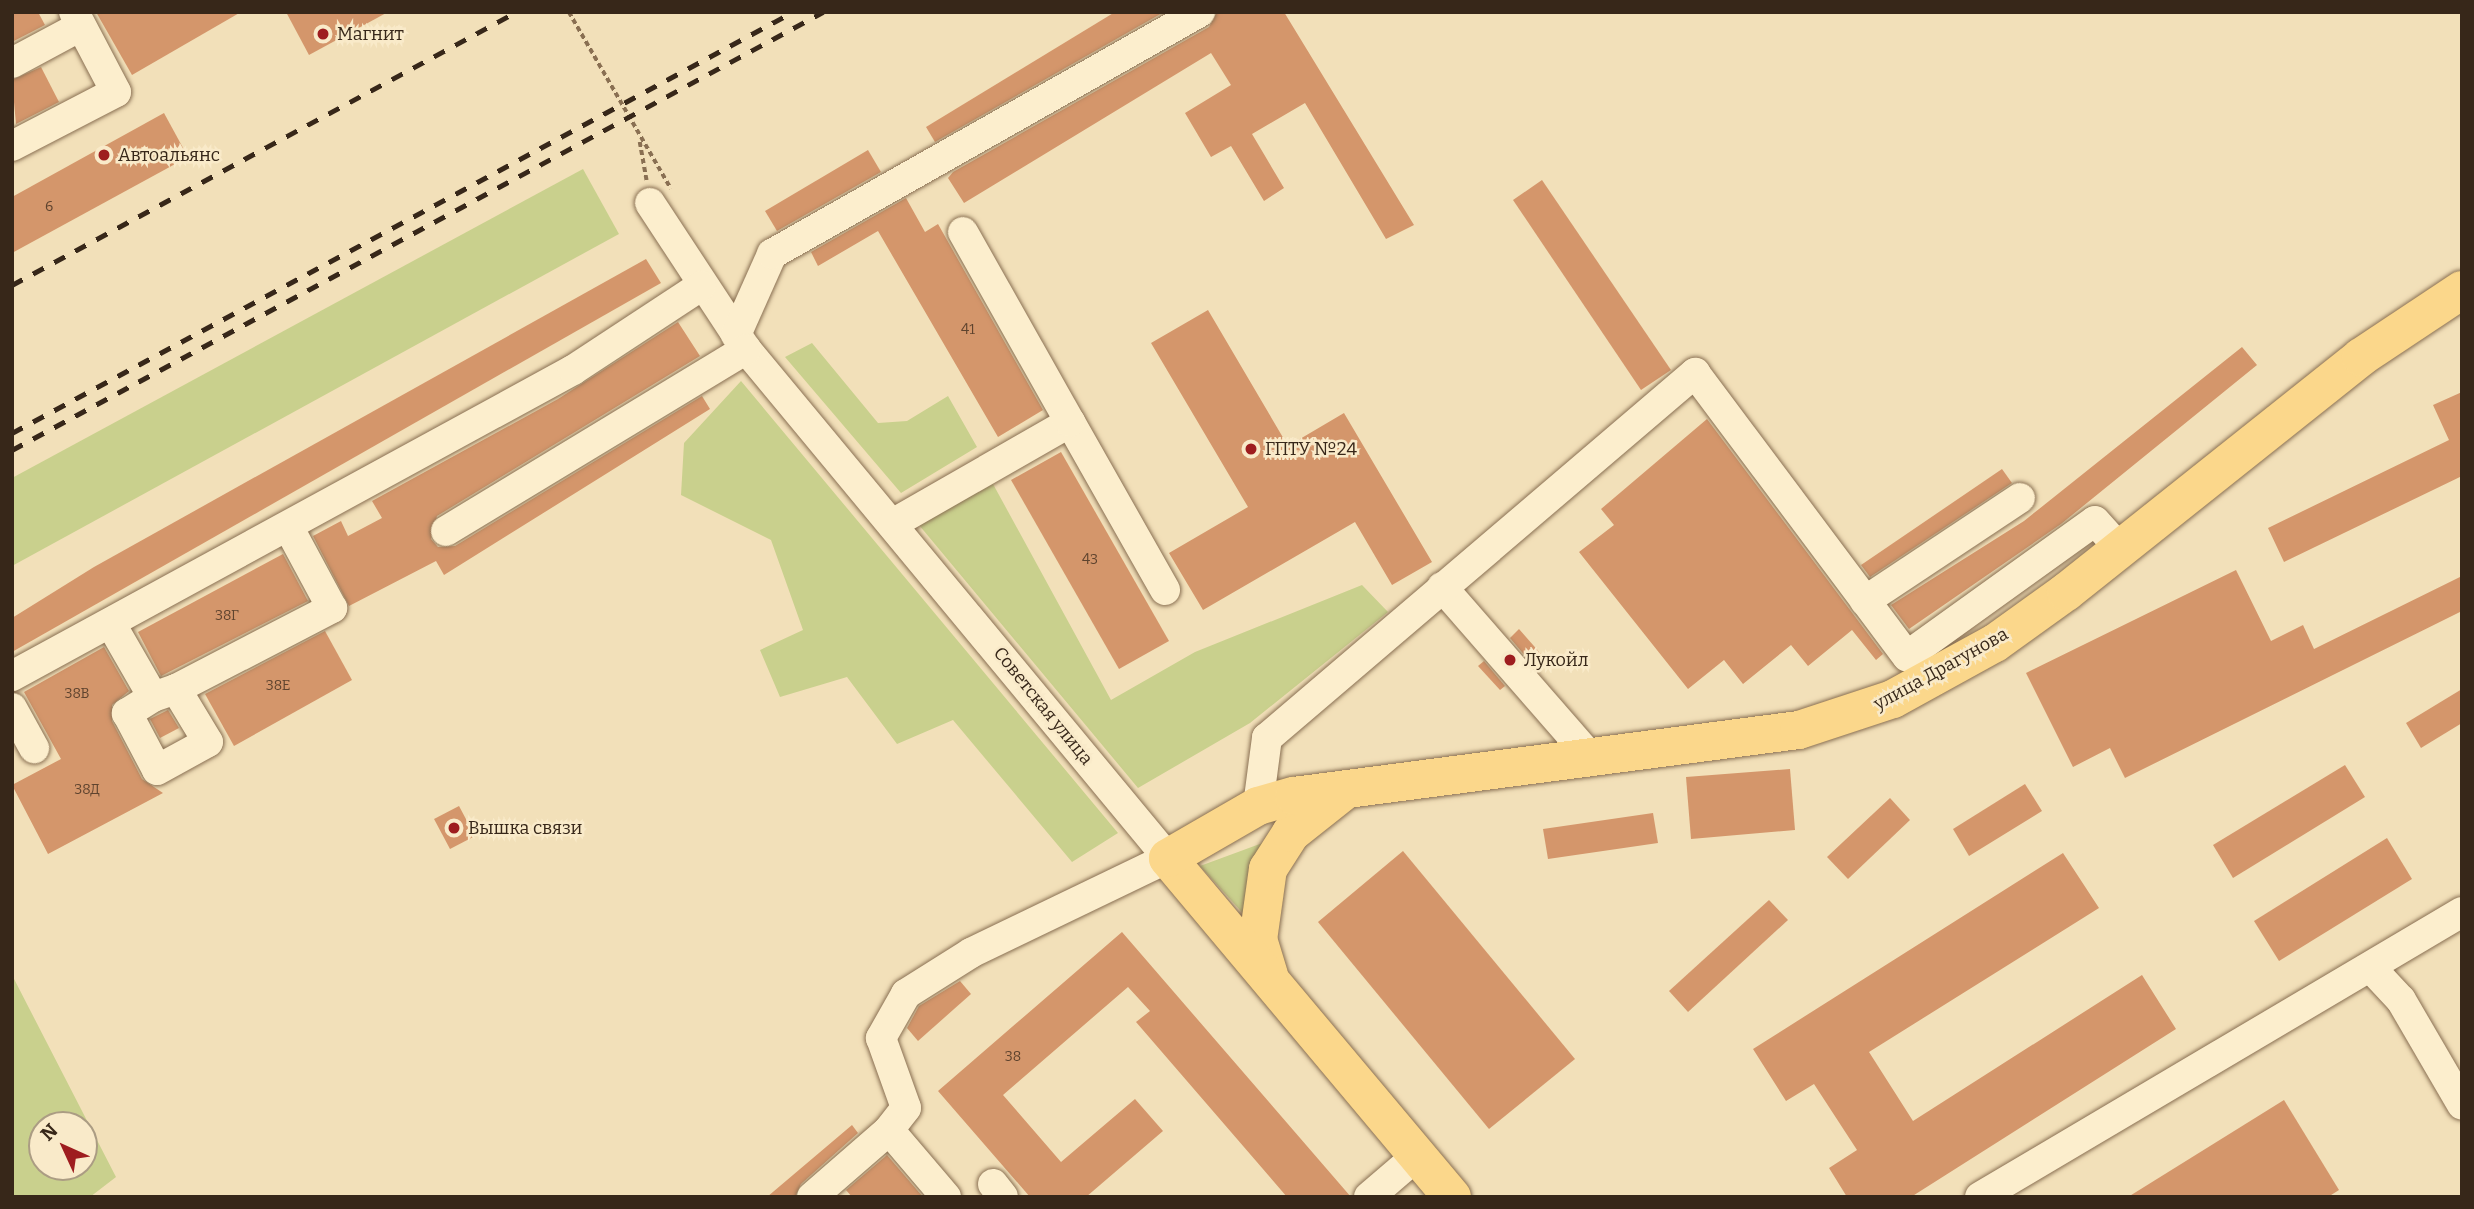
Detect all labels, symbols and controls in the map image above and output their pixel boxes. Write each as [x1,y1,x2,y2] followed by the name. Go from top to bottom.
[337,23,404,45] place label: Магнит
[315,26,331,42] marker: Магнит
[118,144,220,166] place label: Автоальянс
[96,147,112,163] marker: Автоальянс
[45,199,53,215] house number: 6
[961,322,975,338] house number: 41
[1265,438,1357,460] place label: ГПТУ №24
[1243,441,1259,457] marker: ГПТУ №24
[1082,552,1098,568] house number: 43
[215,608,239,624] house number: 38Г
[1870,623,2012,715] street label: улица Драгунова
[989,643,1097,769] street label: Советская улица
[1524,649,1588,671] place label: Лукойл
[1502,652,1518,668] marker: Лукойл
[266,678,290,694] house number: 38Е
[64,686,90,702] house number: 38В
[74,782,100,798] house number: 38Д
[468,817,582,839] place label: Вышка связи
[446,820,462,836] marker: Вышка связи
[1005,1049,1021,1065] house number: 38
[28,1111,98,1181] north arrow
[36,1119,63,1146] text: N

